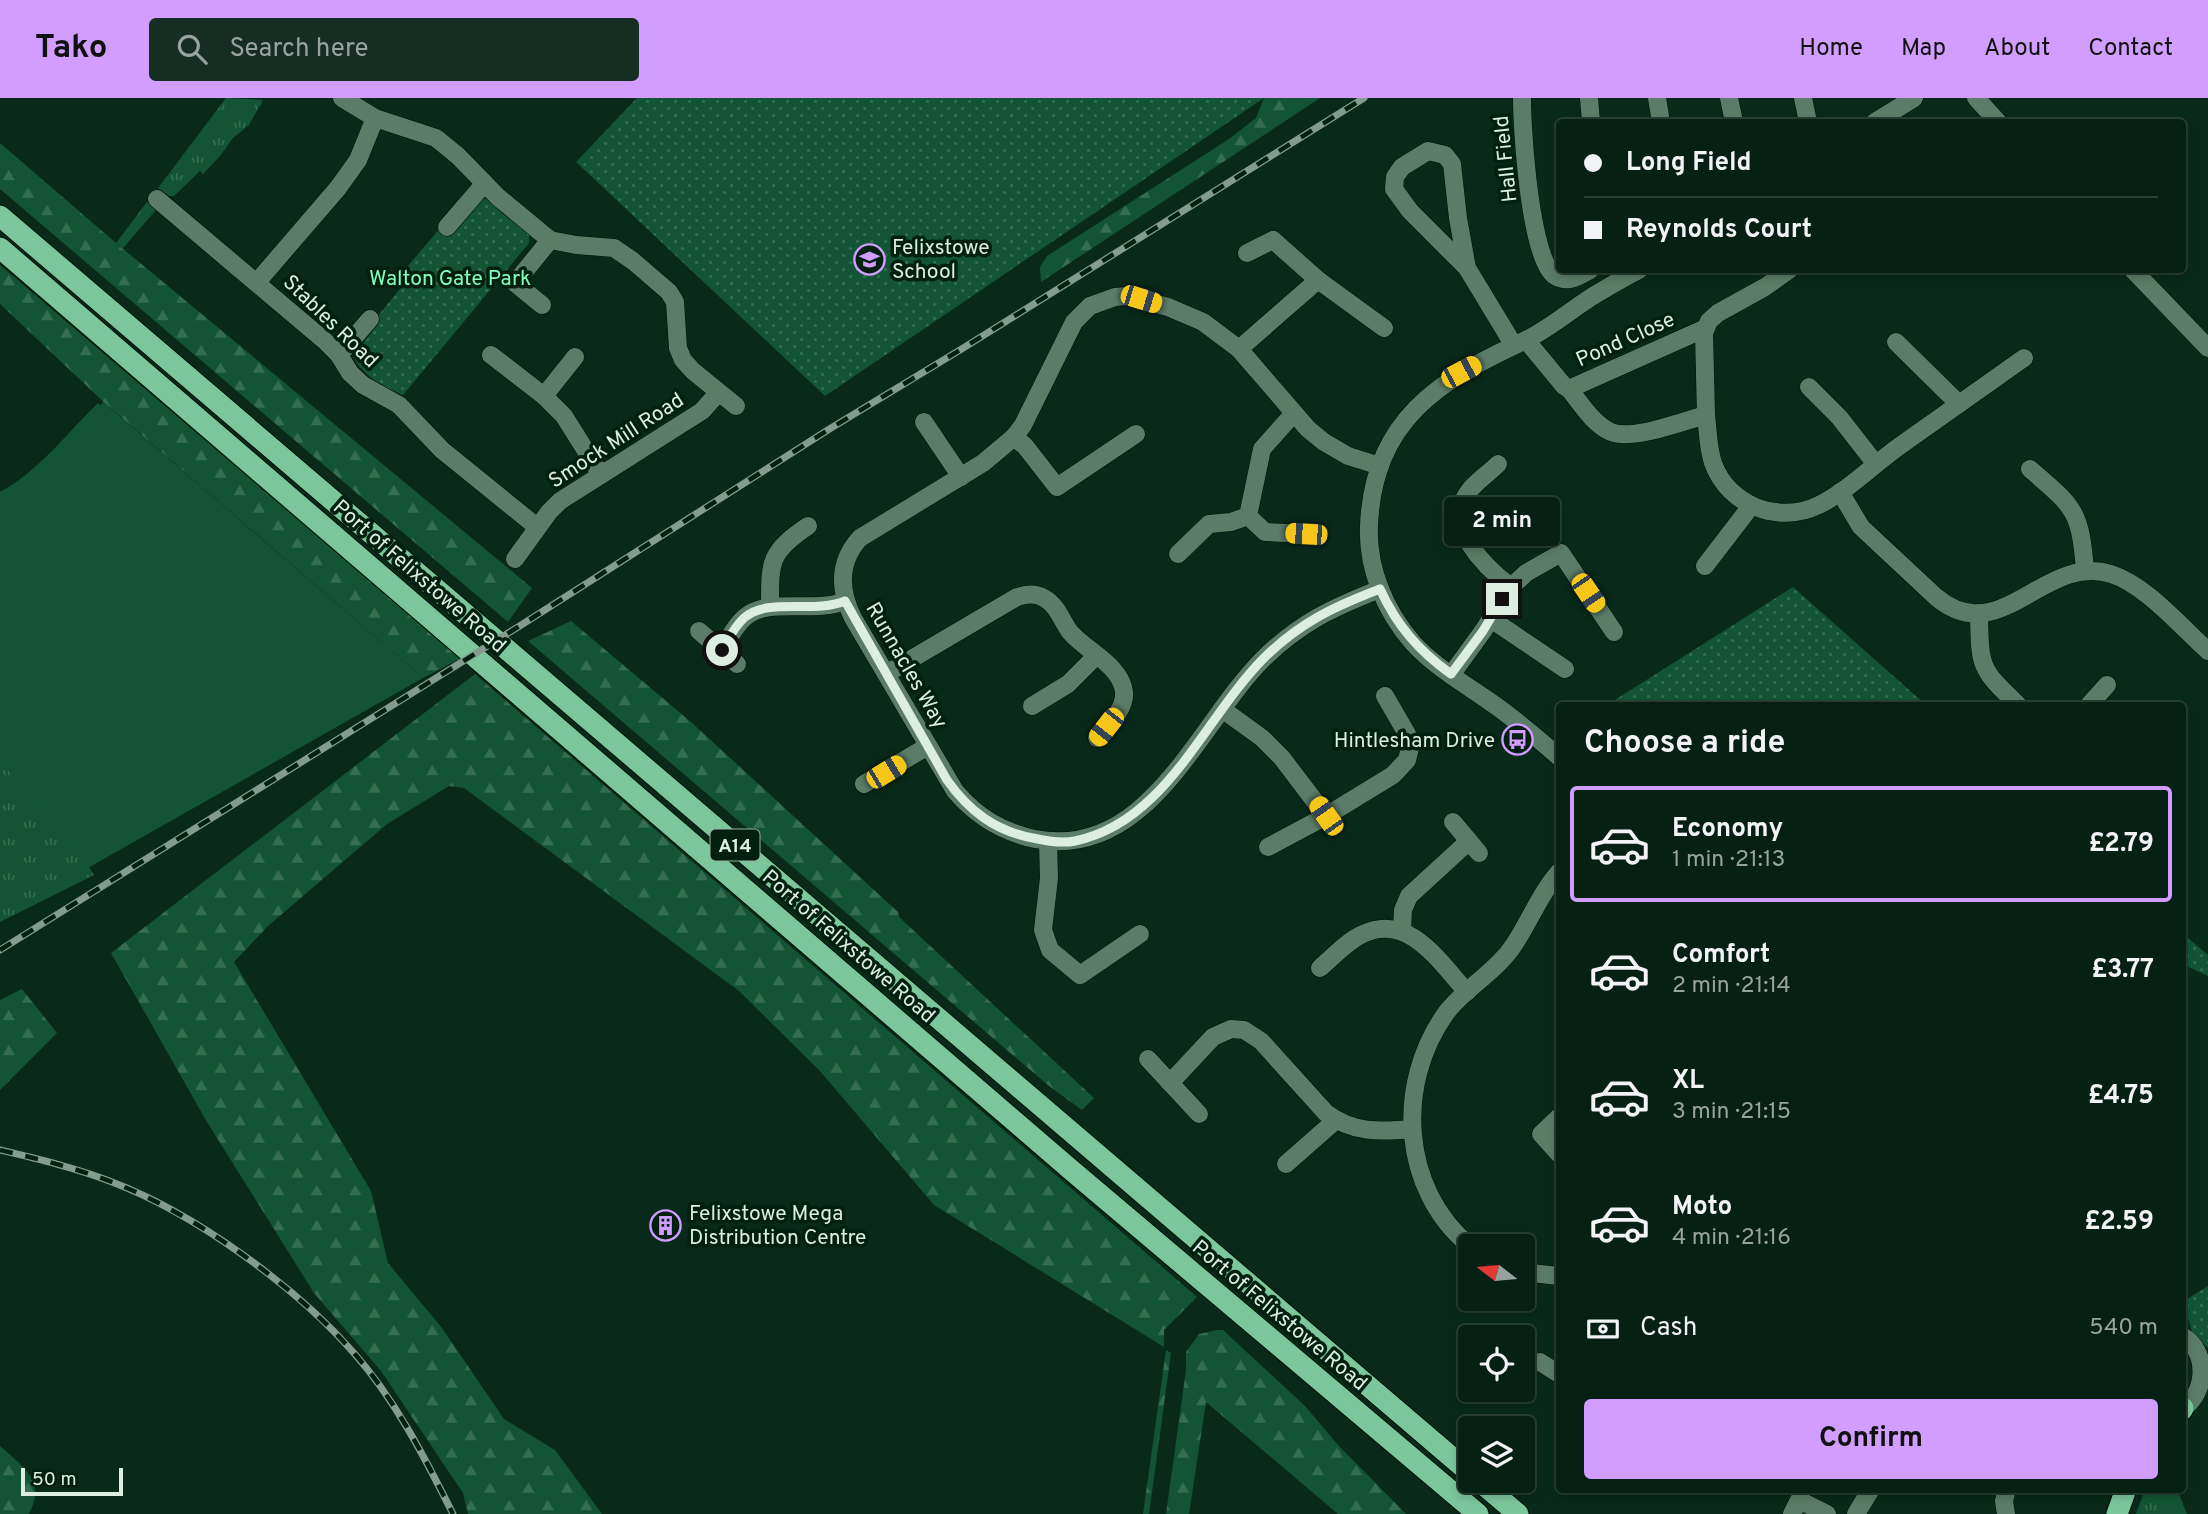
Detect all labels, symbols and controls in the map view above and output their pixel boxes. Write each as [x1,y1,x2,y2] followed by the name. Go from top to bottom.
[149,18,639,81] search box
[35,28,107,70] text: Tako
[173,30,211,68] icon: search
[229,33,368,66] text: Search here
[1799,34,1863,64] text: Home
[1901,34,1946,64] text: Map
[1984,34,2050,64] text: About
[2088,34,2173,64] text: Contact
[1489,114,1524,203] street label: Hall Field
[1626,147,1752,180] text: Long Field
[1626,214,1812,247] text: Reynolds Court
[892,235,990,286] place label: Felixstowe School
[852,242,886,276] school or university icon: Felixstowe School
[369,266,531,293] park label: Walton Gate Park
[276,270,384,374] street label: Stables Road
[1118,283,1165,315] car
[1572,307,1679,374] street label: Pond Close
[1438,353,1485,391] car
[544,387,690,495] street label: Smock Mill Road
[327,494,511,660] street label: Port of Felixstowe Road
[1444,498,1560,546] callout: 2 min
[1472,507,1532,536] text: 2 min
[1285,522,1328,546] car
[1568,570,1609,616] car
[1486,583,1518,615] route end
[859,598,953,734] street label: Runnacles Way
[706,634,738,666] route start
[1085,704,1128,750] car
[1501,723,1535,757] bus stop icon: Hintlesham Drive
[1584,724,1785,764] text: Choose a ride
[1334,728,1495,755] place label: Hintlesham Drive
[863,752,910,792] car
[1306,793,1347,839] car
[1588,813,1651,876] icon: car
[1672,813,1783,846] text: Economy
[2088,828,2154,861] text: £2.79
[710,830,760,860] road number: A14
[1672,846,1785,875] text: 1 min · 21:13
[756,864,940,1030] street label: Port of Felixstowe Road
[1588,939,1651,1002] icon: car
[1672,939,1770,972] text: Comfort
[2091,954,2154,987] text: £3.77
[1672,972,1791,1001] text: 2 min · 21:14
[1588,1065,1651,1128] icon: car
[1672,1065,1704,1098] text: XL
[2088,1080,2154,1113] text: £4.75
[1672,1098,1791,1127] text: 3 min · 21:15
[1588,1191,1651,1254] icon: car
[1672,1191,1732,1224] text: Moto
[689,1201,866,1252] place label: Felixstowe Mega Distribution Centre
[2084,1206,2154,1239] text: £2.59
[649,1208,683,1242] building icon: Felixstowe Mega Distribution Centre
[1672,1224,1791,1253] text: 4 min · 21:16
[1458,1234,1535,1311] north arrow
[1458,1234,1535,1493] map controls
[1186,1235,1372,1398] street label: Port of Felixstowe Road
[1584,1310,1622,1348] icon: cash
[1640,1312,1697,1345] text: Cash
[2089,1314,2158,1343] text: 540 m
[1458,1325,1535,1402] button: locate
[1584,1399,2158,1479] button: Confirm
[1458,1416,1535,1493] button: layers
[21,1465,122,1497] scale bar
[32,1468,77,1492] text: 50 m

